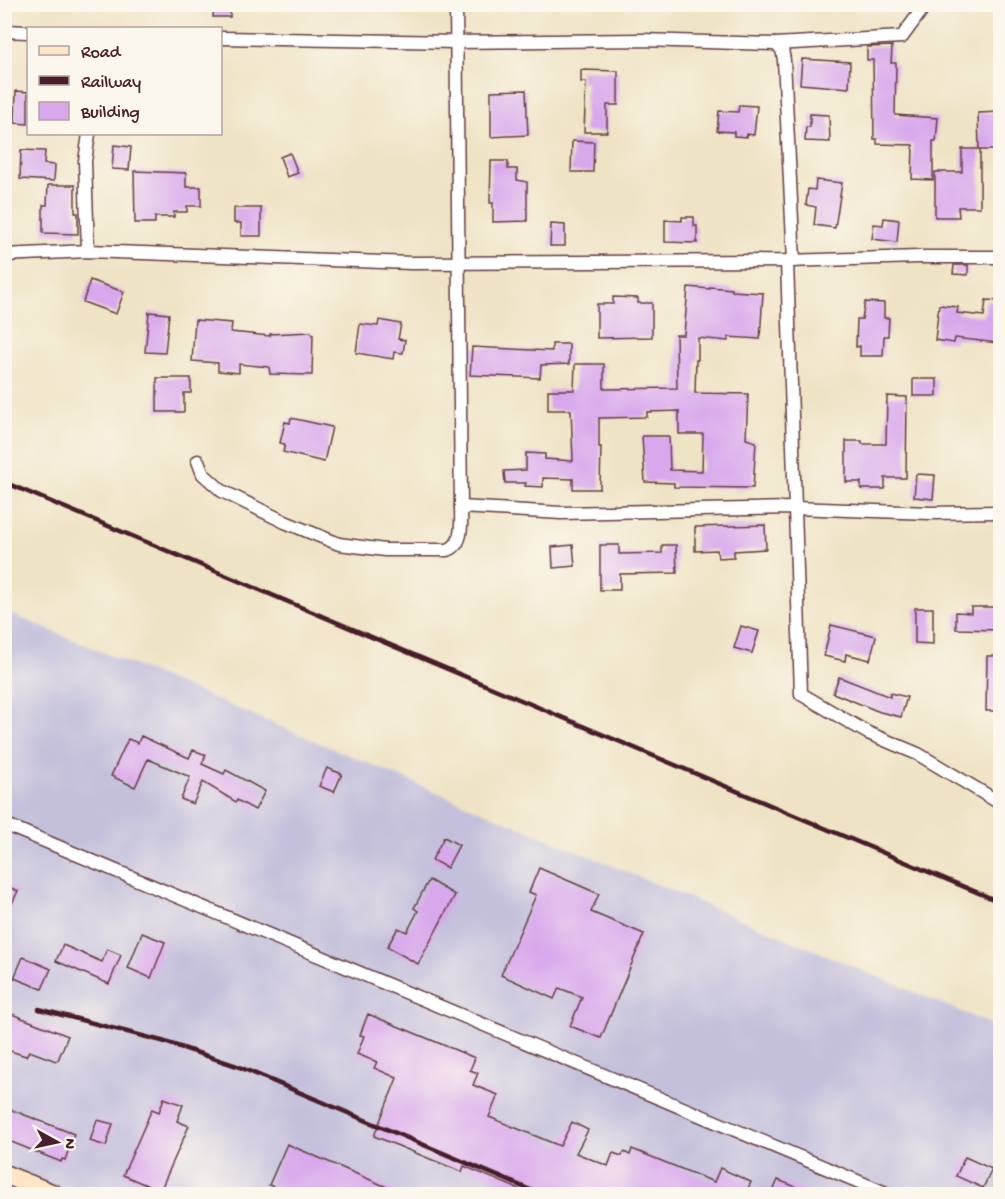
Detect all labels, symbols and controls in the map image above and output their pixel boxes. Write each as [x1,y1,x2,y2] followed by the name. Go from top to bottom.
[27,27,222,135] legend
[81,43,122,64] text: Road
[81,73,141,94] text: Railway
[80,103,140,124] text: Building
[27,1112,87,1172] north arrow
[58,1137,79,1151] text: N

